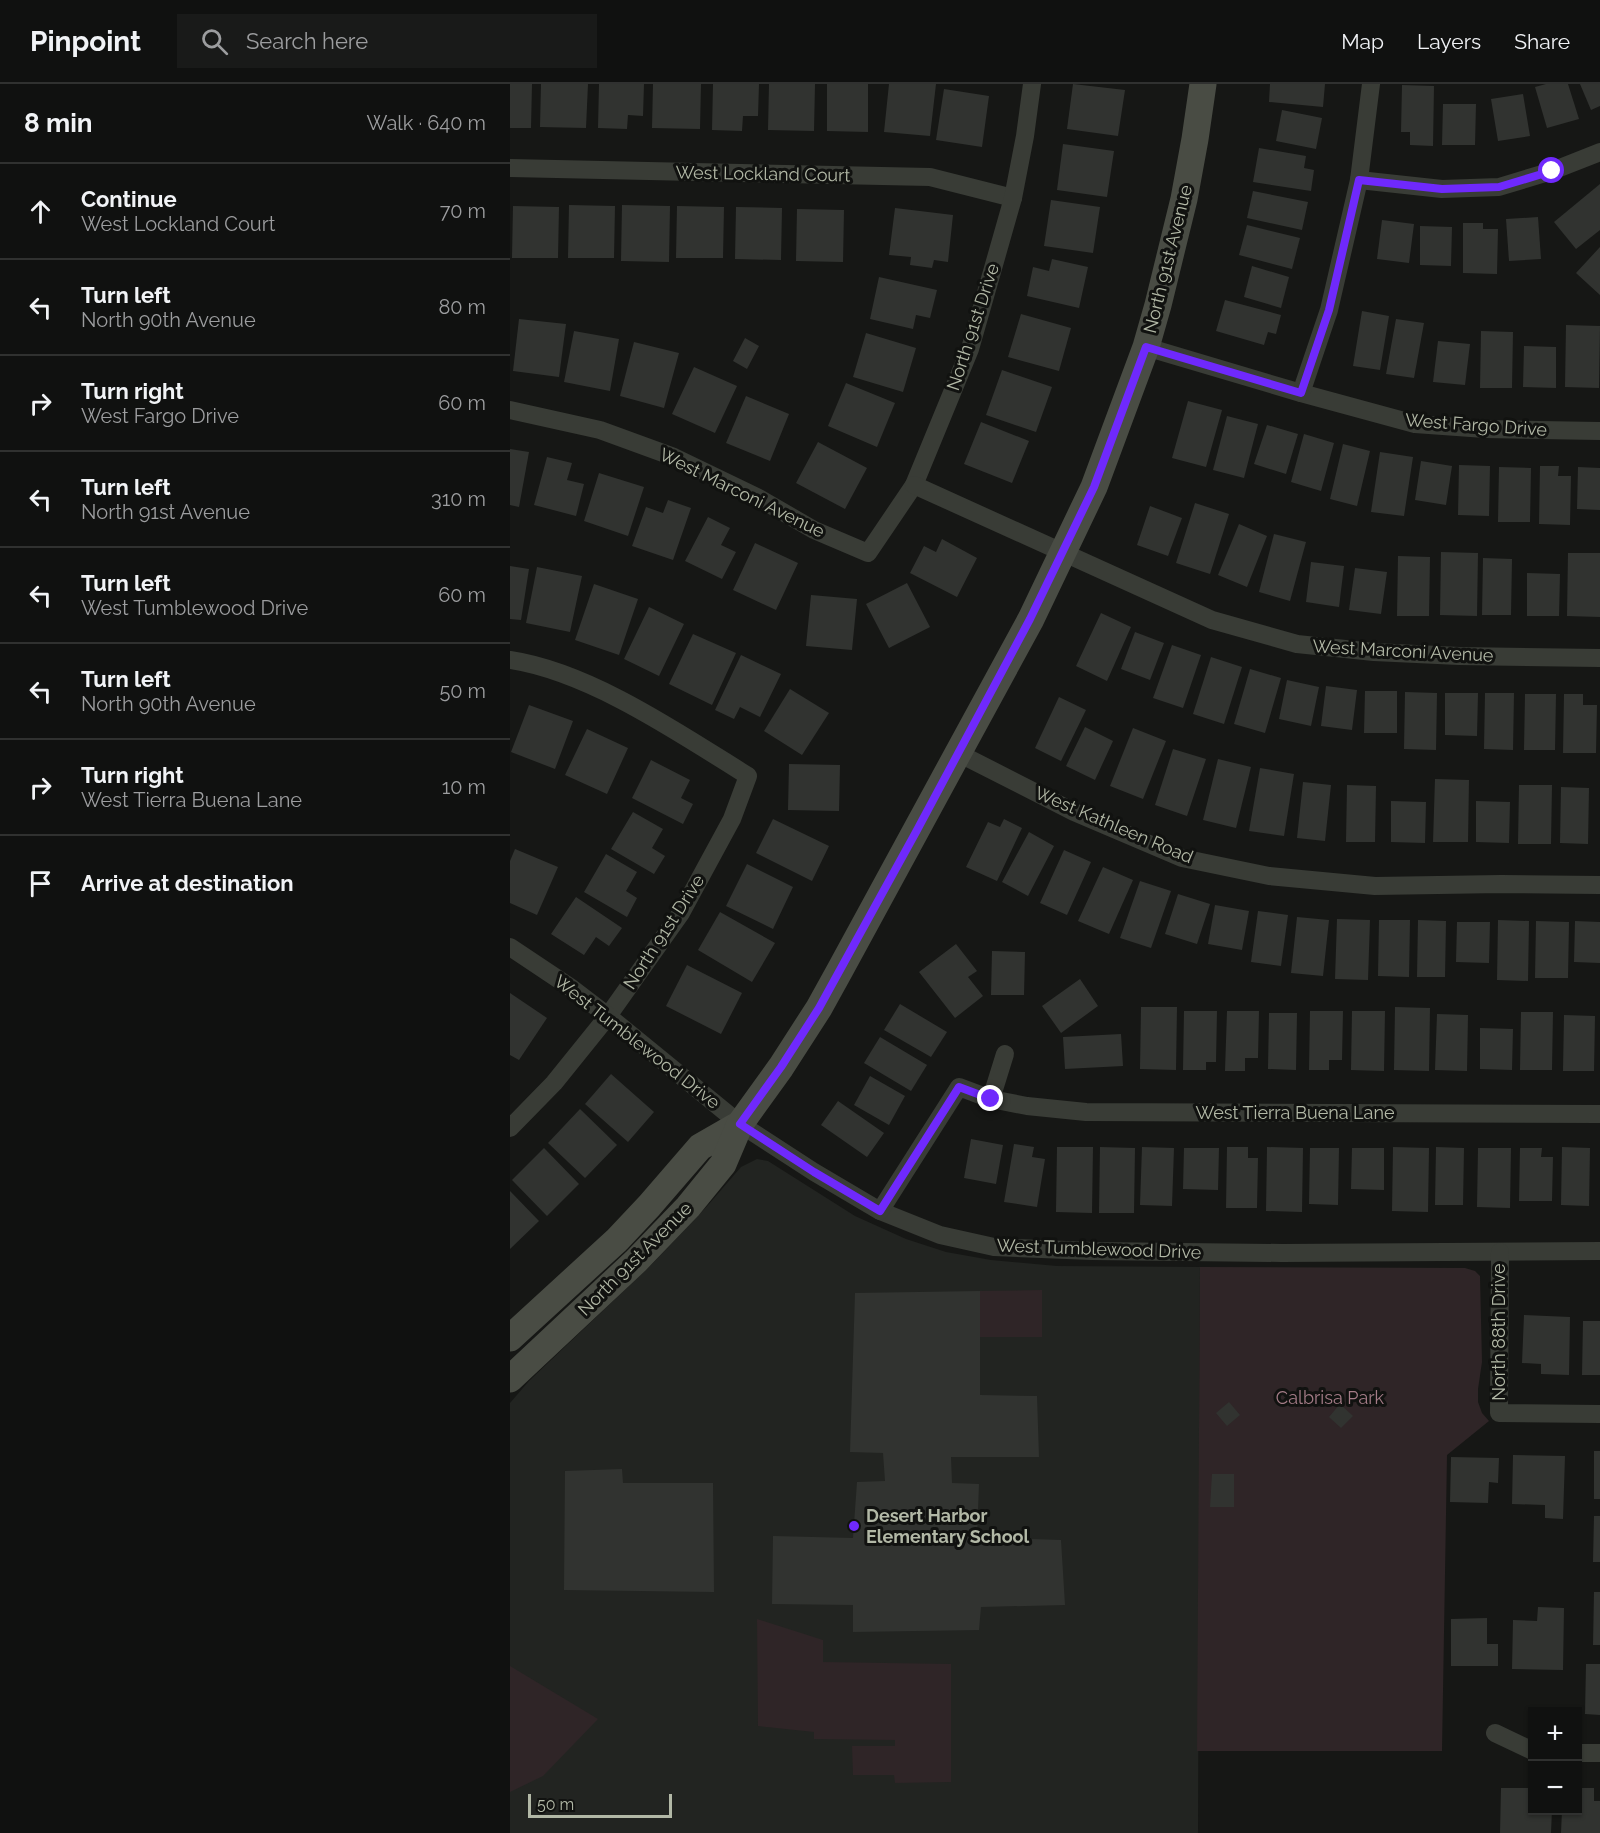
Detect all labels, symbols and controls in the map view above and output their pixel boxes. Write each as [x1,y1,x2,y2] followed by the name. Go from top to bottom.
[177,14,597,68] search box
[30,25,141,58] text: Pinpoint
[198,25,231,58] icon: search
[246,28,368,54] text: Search here
[1341,29,1384,54] text: Map
[1417,29,1481,54] text: Layers
[1514,29,1570,54] text: Share
[24,108,92,138] text: 8 min
[367,111,486,135] text: Walk · 640 m
[1538,157,1564,183] route start
[675,161,851,186] street label: West Lockland Court
[1139,182,1196,335] street label: North 91st Avenue
[81,186,177,212] text: Continue
[24,195,57,228] icon: ahead
[440,199,486,223] text: 70 m
[81,212,275,236] text: West Lockland Court
[942,260,1003,393] street label: North 91st Drive
[81,282,171,308] text: Turn left
[24,291,57,324] icon: left
[438,295,486,319] text: 80 m
[81,308,256,332] text: North 90th Avenue
[81,378,184,404] text: Turn right
[24,387,57,420] icon: right
[438,391,486,415] text: 60 m
[81,404,239,428] text: West Fargo Drive
[1404,409,1548,440] street label: West Fargo Drive
[656,443,829,542] street label: West Marconi Avenue
[81,474,171,500] text: Turn left
[24,483,57,516] icon: left
[431,487,486,511] text: 310 m
[81,500,250,524] text: North 91st Avenue
[81,570,171,596] text: Turn left
[24,579,57,612] icon: left
[438,583,486,607] text: 60 m
[81,596,308,620] text: West Tumblewood Drive
[1312,635,1494,666] street label: West Marconi Avenue
[81,666,171,692] text: Turn left
[24,675,57,708] icon: left
[439,679,486,703] text: 50 m
[81,692,256,716] text: North 90th Avenue
[81,762,184,788] text: Turn right
[24,771,57,804] icon: right
[442,775,486,799] text: 10 m
[1032,782,1196,867] street label: West Kathleen Road
[81,788,302,812] text: West Tierra Buena Lane
[24,867,57,900] icon: arrive
[81,870,294,896] text: Arrive at destination
[619,870,709,993] street label: North 91st Drive
[550,970,725,1113] street label: West Tumblewood Drive
[977,1085,1003,1111] route end
[1196,1102,1395,1123] street label: West Tierra Buena Lane
[573,1197,696,1320] street label: North 91st Avenue
[996,1234,1202,1263] street label: West Tumblewood Drive
[1488,1263,1509,1401] street label: North 88th Drive
[1276,1387,1385,1408] park label: Calbrisa Park
[866,1505,1030,1547] place label: Desert Harbor Elementary School
[847,1519,861,1533] marker: Desert Harbor Elementary School
[1528,1707,1582,1815] map controls
[1528,1707,1582,1761] button: +
[1528,1761,1582,1815] button: −
[528,1791,672,1818] scale bar
[537,1795,574,1814] text: 50 m

